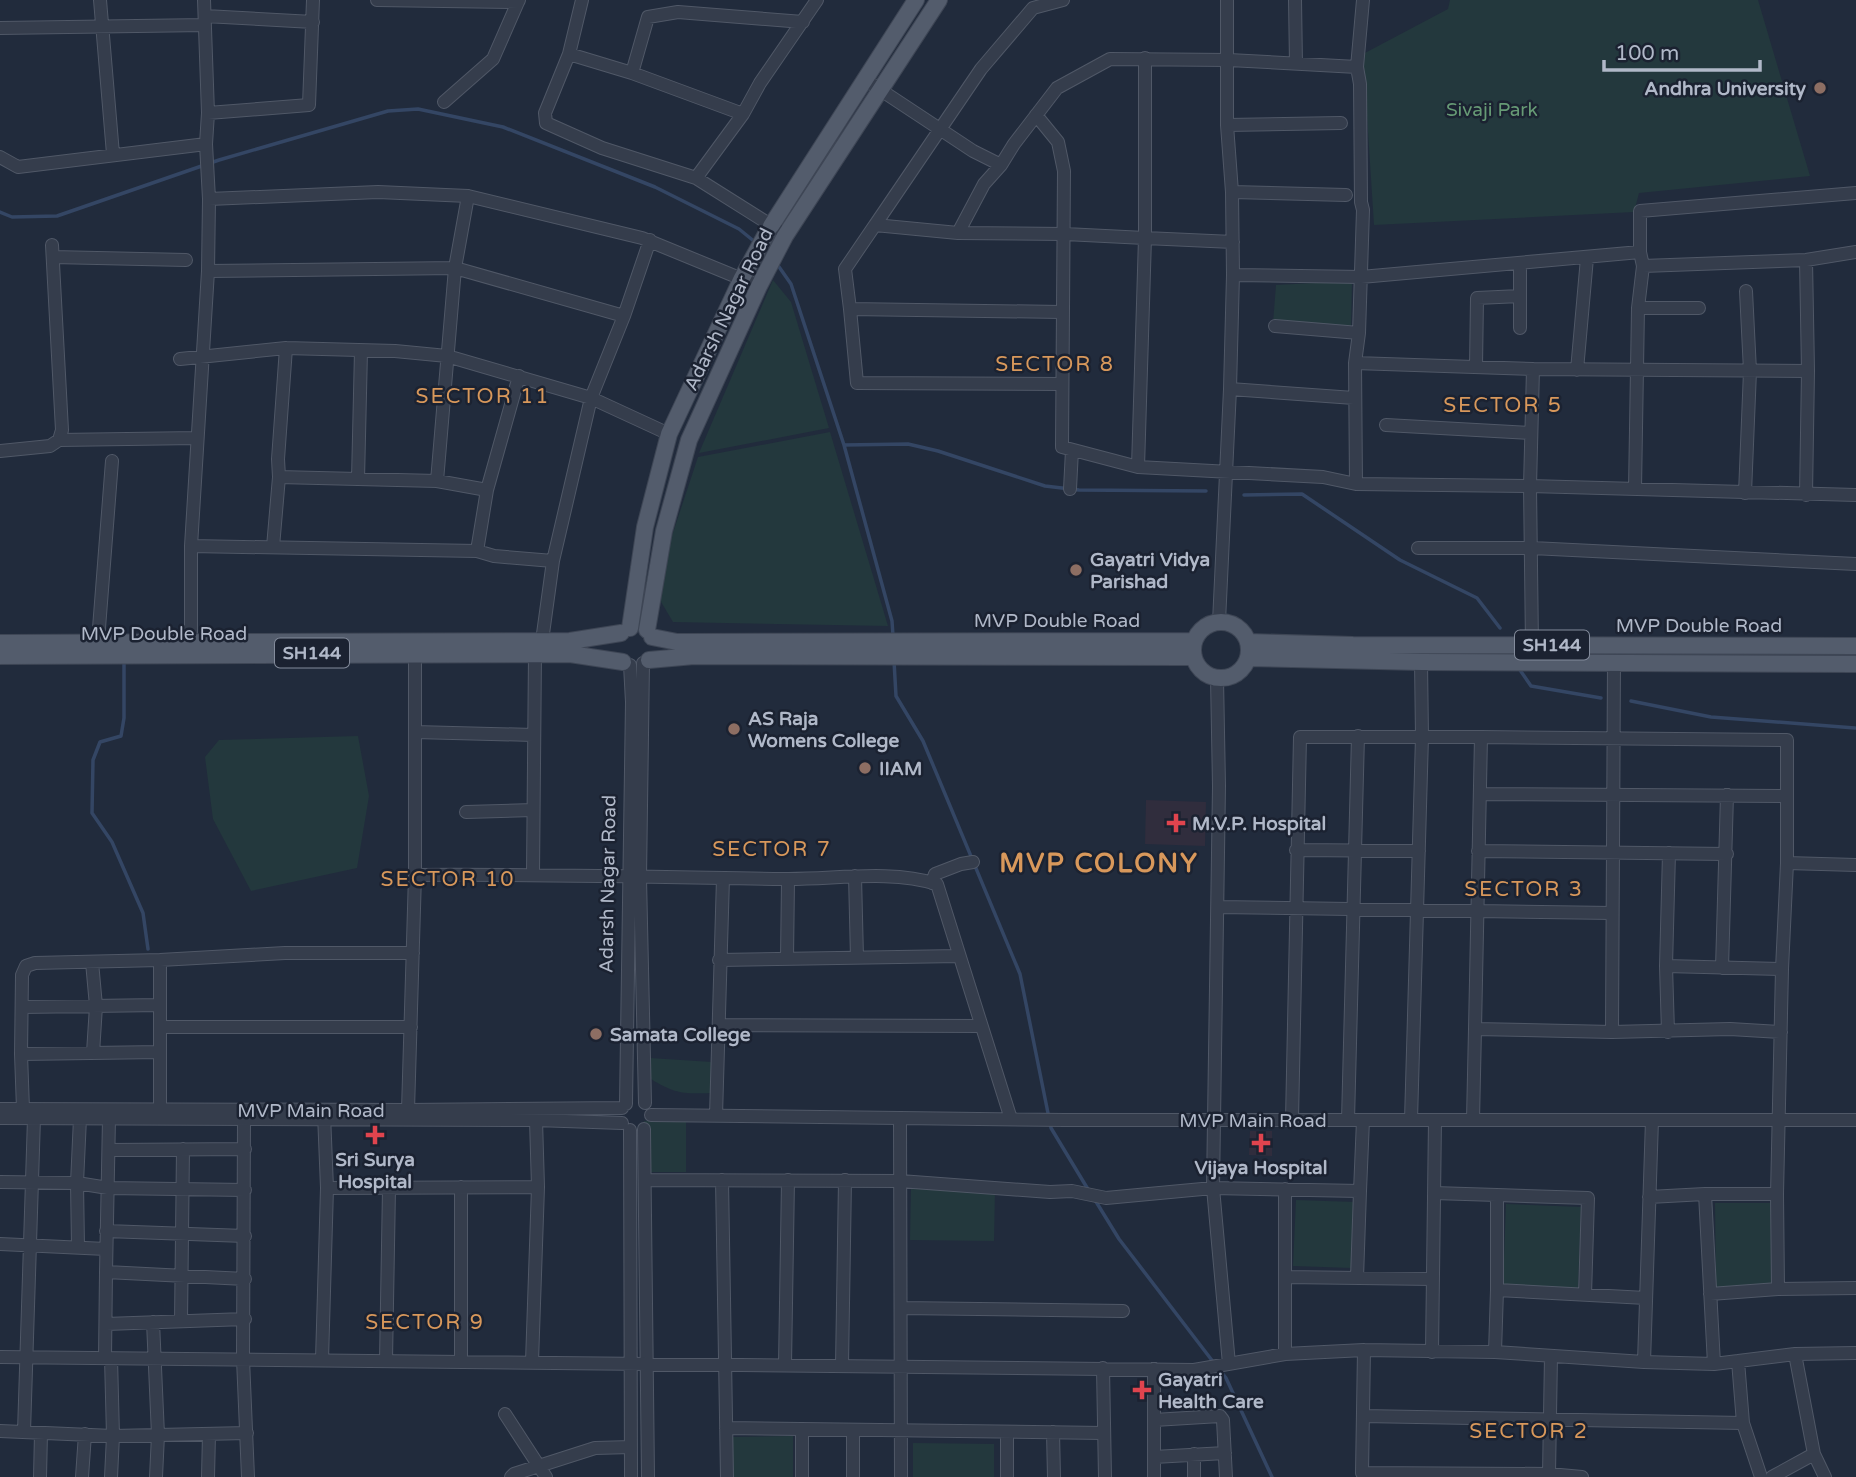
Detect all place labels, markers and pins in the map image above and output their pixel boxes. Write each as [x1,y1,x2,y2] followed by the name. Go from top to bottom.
[1644,78,1807,101] place label: Andhra University
[1812,80,1828,96] marker: Andhra University
[1090,549,1210,593] place label: Gayatri Vidya Parishad
[1068,562,1084,578] marker: Gayatri Vidya Parishad
[748,708,899,753] place label: AS Raja Womens College
[726,721,742,737] marker: AS Raja Womens College
[879,758,922,780] place label: IIAM
[857,760,873,776] marker: IIAM
[1166,813,1186,833] marker: M.V.P. Hospital
[1192,813,1326,836] place label: M.V.P. Hospital
[610,1024,751,1047] place label: Samata College
[588,1026,604,1042] marker: Samata College
[365,1125,385,1145] marker: Sri Surya Hospital
[1251,1133,1271,1153] marker: Vijaya Hospital
[335,1149,415,1194] place label: Sri Surya Hospital
[1195,1157,1327,1180] place label: Vijaya Hospital
[1158,1369,1264,1413] place label: Gayatri Health Care
[1132,1380,1152,1400] marker: Gayatri Health Care

